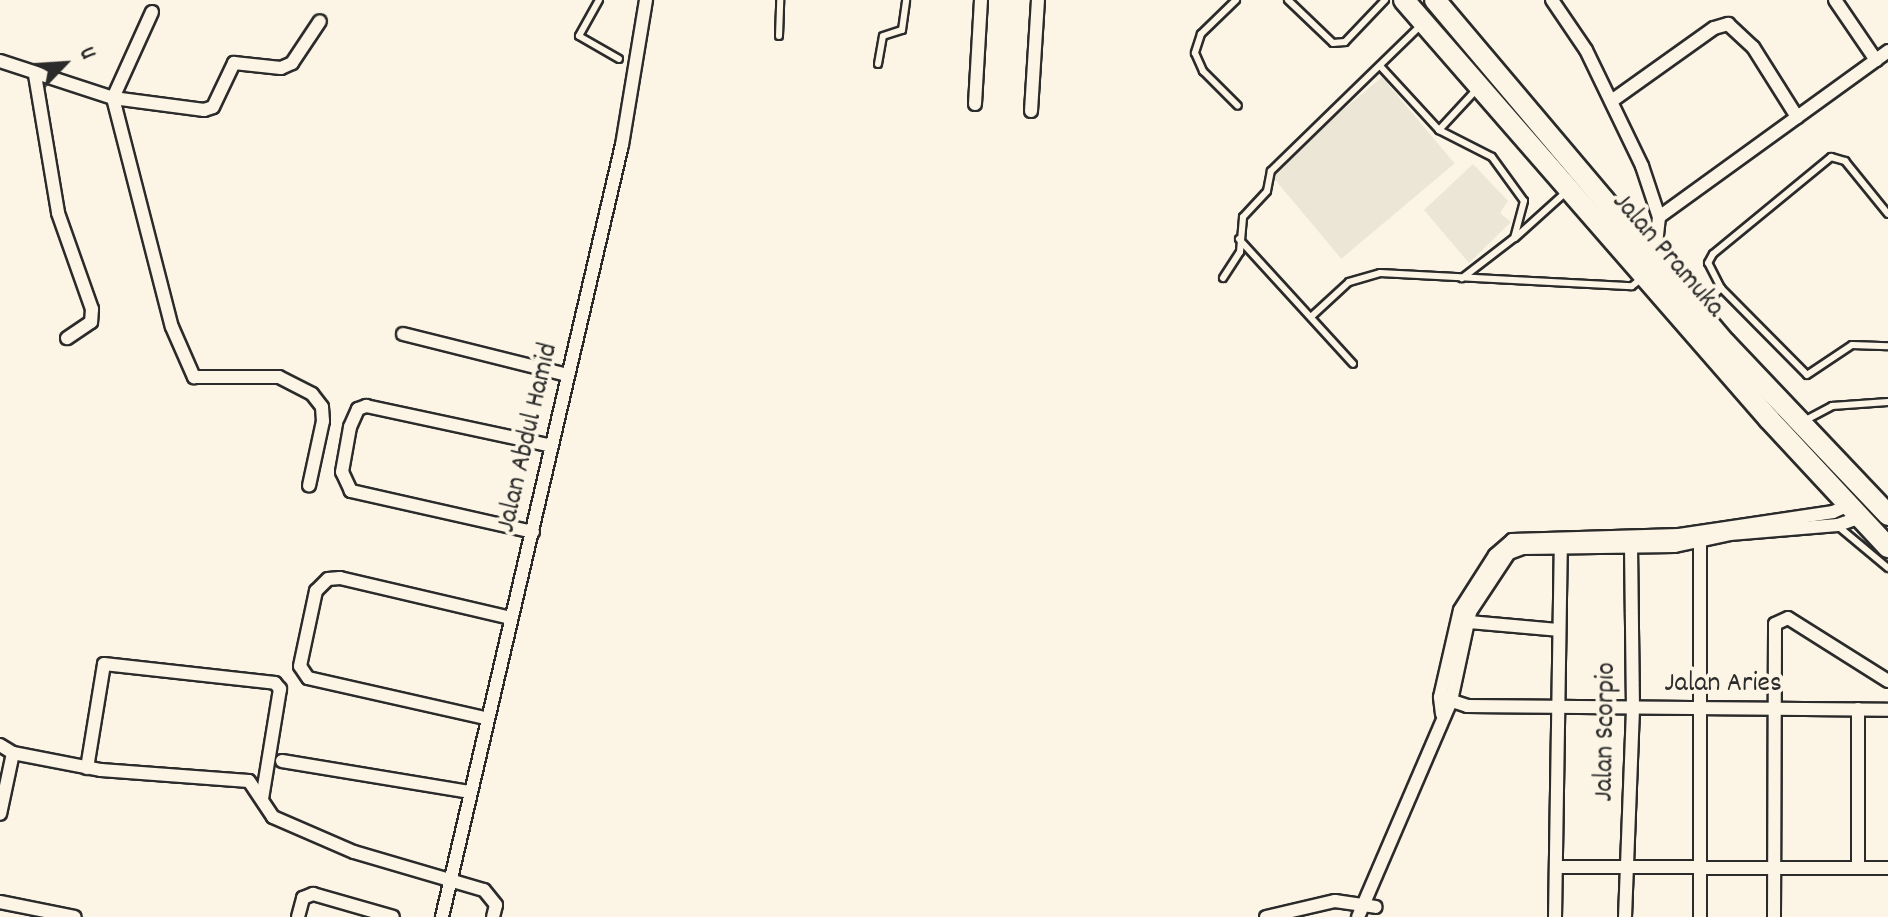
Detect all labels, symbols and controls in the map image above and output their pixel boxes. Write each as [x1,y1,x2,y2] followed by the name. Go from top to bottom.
[24,24,104,104] north arrow
[70,42,102,65] text: U
[1604,187,1730,325] street label: Jalan Pramuka
[491,340,567,536] street label: Jalan Abdul Hamid
[1589,662,1625,802] street label: Jalan Scorpio
[1664,668,1782,702] street label: Jalan Aries

